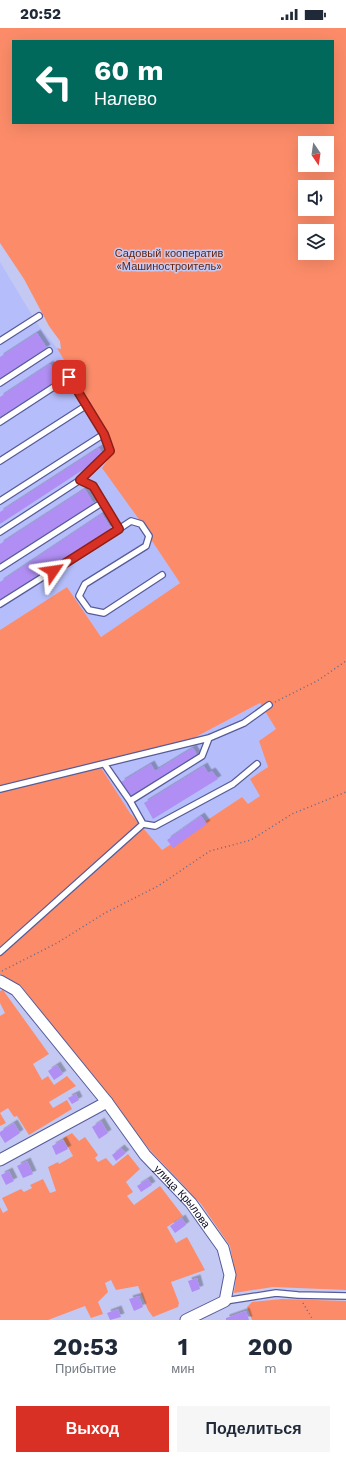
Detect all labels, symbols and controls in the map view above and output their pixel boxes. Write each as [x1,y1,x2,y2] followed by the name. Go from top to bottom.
[20,5,61,23] text: 20:52
[94,54,164,87] text: 60 m
[28,56,80,108] icon: left
[94,88,157,109] text: Налево
[298,136,334,172] north arrow
[298,136,334,260] map controls
[298,180,334,216] button: sound
[298,224,334,260] button: layers
[115,247,223,273] park label: Садовый кооператив «Машиностроитель»
[52,360,86,394] pin
[58,366,80,388] icon: arrive
[32,550,74,592] position arrow
[152,1162,214,1231] street label: улица Крылова
[53,1333,118,1361] text: 20:53
[178,1333,188,1361] text: 1
[248,1333,293,1361] text: 200
[55,1361,116,1376] text: Прибытие
[171,1361,195,1376] text: мин
[264,1361,277,1376] text: m
[16,1406,169,1452] button: Выход
[177,1406,330,1452] button: Поделиться

